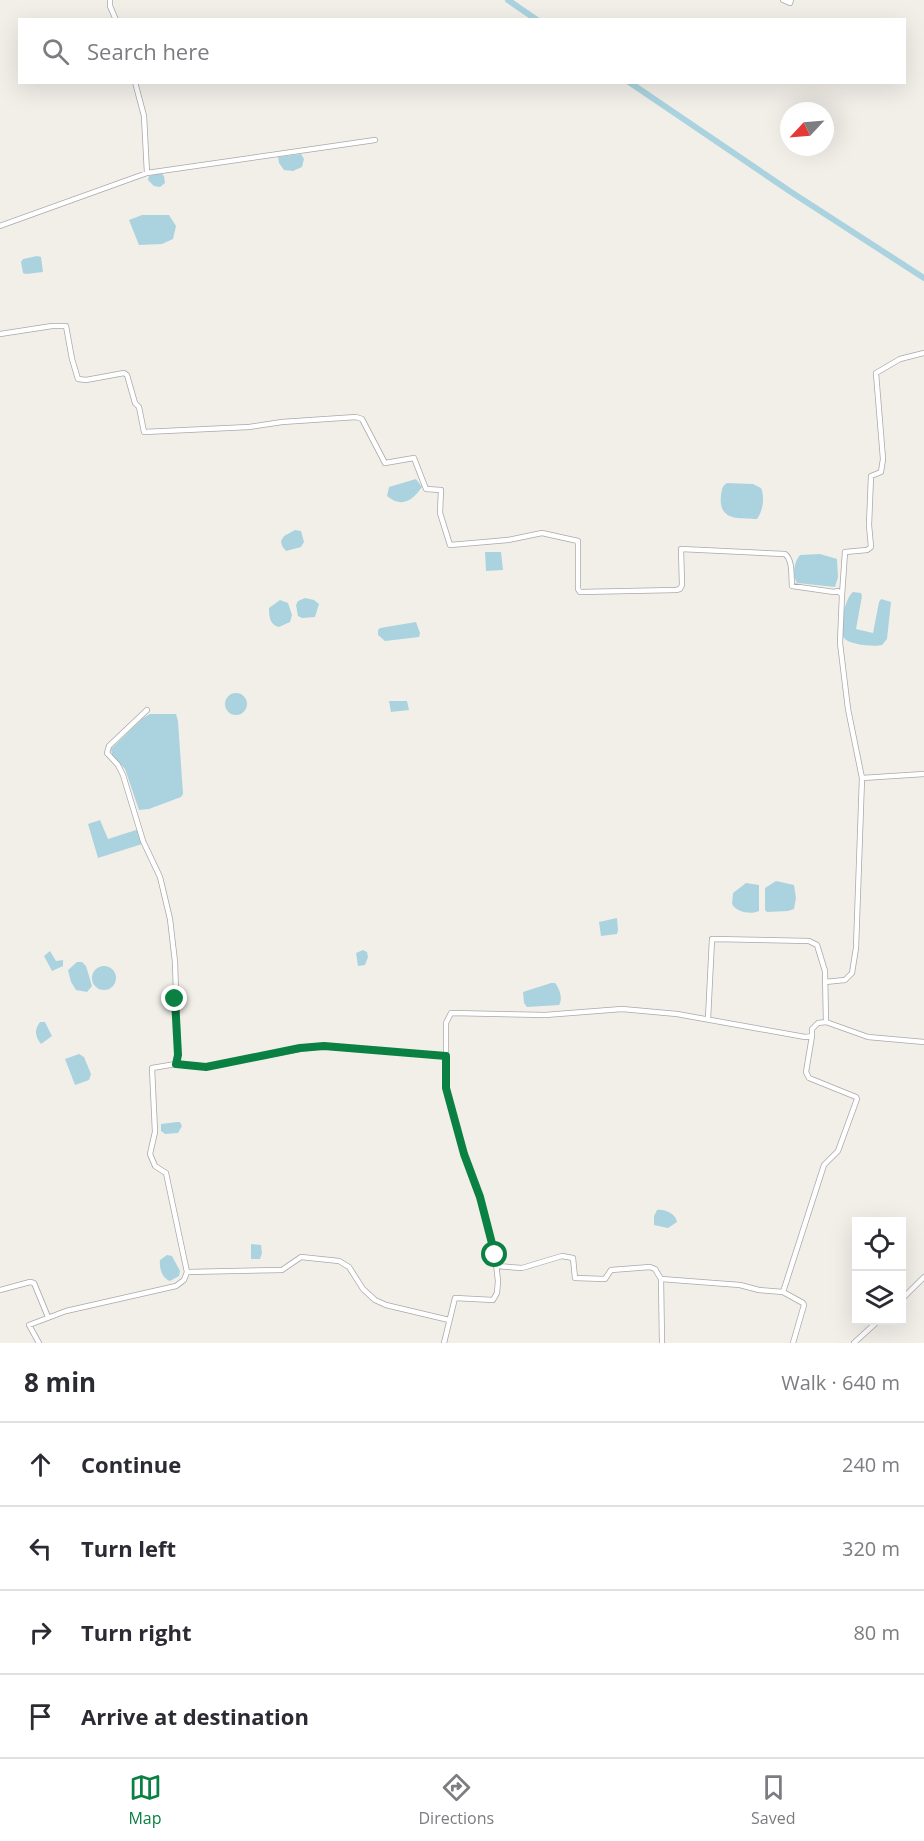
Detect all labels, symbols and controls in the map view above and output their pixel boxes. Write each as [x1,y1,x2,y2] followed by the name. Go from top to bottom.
[18,18,906,84] search box
[39,35,72,68] icon: search
[87,36,210,66] text: Search here
[780,102,834,156] north arrow
[161,985,187,1011] route end
[852,1217,906,1325] map controls
[852,1217,906,1271] button: locate
[481,1241,507,1267] route start
[852,1271,906,1325] button: layers
[24,1364,96,1400] text: 8 min
[781,1369,900,1396] text: Walk · 640 m
[24,1448,57,1481] icon: ahead
[81,1449,181,1479] text: Continue
[842,1451,900,1478] text: 240 m
[24,1532,57,1565] icon: left
[81,1533,176,1563] text: Turn left
[842,1535,900,1562] text: 320 m
[24,1616,57,1649] icon: right
[81,1617,192,1647] text: Turn right
[853,1619,900,1646] text: 80 m
[24,1700,57,1733] icon: arrive
[81,1701,309,1731] text: Arrive at destination
[128,1771,162,1829] tab: Map
[418,1771,494,1829] tab: Directions
[751,1771,796,1829] tab: Saved

